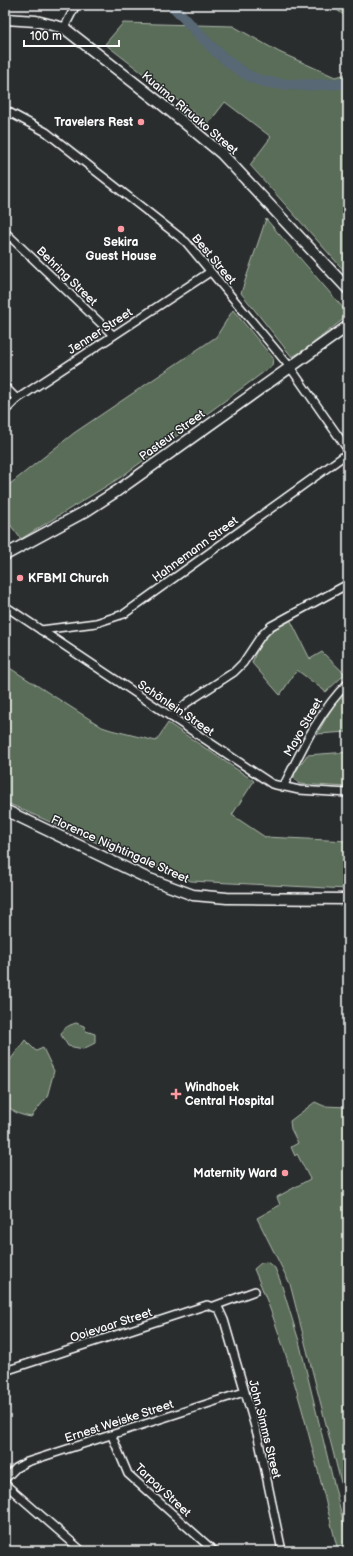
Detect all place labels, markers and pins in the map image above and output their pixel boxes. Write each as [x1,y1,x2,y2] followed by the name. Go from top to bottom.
[54,115,133,130] place label: Travelers Rest
[136,117,146,127] marker: Travelers Rest
[116,224,126,234] marker: Sekira Guest House
[86,235,157,264] place label: Sekira Guest House
[28,571,109,586] place label: KFBMI Church
[15,573,25,583] marker: KFBMI Church
[185,1080,274,1109] place label: Windhoek Central Hospital
[170,1088,182,1100] marker: Windhoek Central Hospital
[193,1166,277,1181] place label: Maternity Ward
[280,1168,290,1178] marker: Maternity Ward

